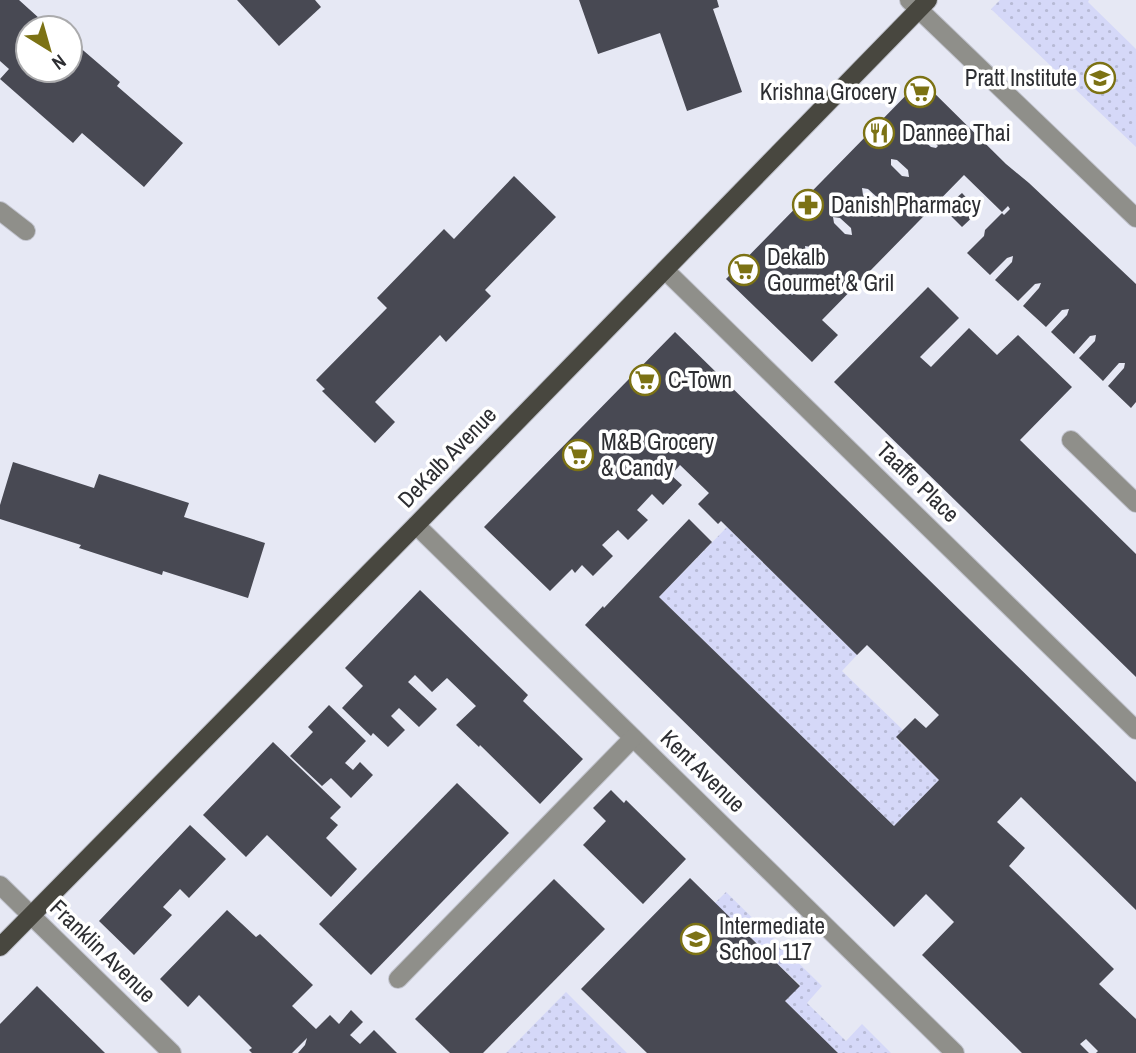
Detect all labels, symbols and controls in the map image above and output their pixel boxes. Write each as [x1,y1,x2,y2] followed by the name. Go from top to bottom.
[14,14,84,84] north arrow
[47,49,72,76] text: N
[1083,61,1117,95] school or university icon: Pratt Institute
[965,62,1077,93] place label: Pratt Institute
[903,75,937,109] supermarket icon: Krishna Grocery
[760,76,898,107] place label: Krishna Grocery
[862,116,896,150] restaurant icon: Dannee Thai
[902,117,1011,148] place label: Dannee Thai
[791,188,825,222] pharmacy icon: Danish Pharmacy
[831,189,981,220] place label: Danish Pharmacy
[767,241,894,298] place label: Dekalb Gourmet & Gril
[727,253,761,287] supermarket icon: Dekalb Gourmet & Gril
[628,363,662,397] supermarket icon: C-Town
[668,364,732,395] place label: C-Town
[390,399,503,514] street label: DeKalb Avenue
[601,426,715,483] place label: M&B Grocery & Candy
[870,434,966,529] street label: Taaffe Place
[561,438,595,472] supermarket icon: M&B Grocery & Candy
[654,722,752,819] street label: Kent Avenue
[44,892,163,1009] street label: Franklin Avenue
[719,910,825,967] place label: Intermediate School 117
[679,922,713,956] school or university icon: Intermediate School 117

